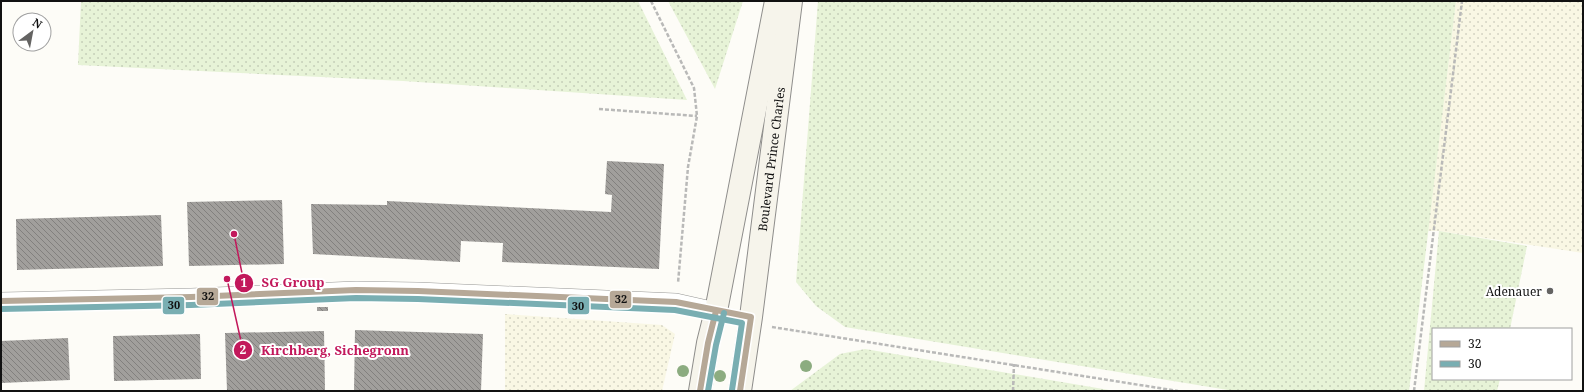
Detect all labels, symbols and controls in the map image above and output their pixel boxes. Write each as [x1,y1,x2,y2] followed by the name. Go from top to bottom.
[12,12,52,52] north arrow
[30,14,45,32] text: N
[753,86,789,232] street label: Boulevard Prince Charles
[234,270,333,295] callout: SG Group
[262,273,324,291] text: SG Group
[241,274,248,291] text: 1
[1486,283,1542,300] place label: Adenauer
[1545,286,1555,296] marker: Adenauer
[196,287,219,306] line badge: 32
[202,288,214,303] text: 32
[609,290,632,309] line badge: 32
[615,291,627,306] text: 32
[162,296,185,315] line badge: 30
[567,296,590,315] line badge: 30
[168,297,180,312] text: 30
[572,298,584,313] text: 30
[1432,328,1572,380] legend
[1468,335,1481,352] text: 32
[233,338,417,363] callout: Kirchberg, Sichegronn
[240,341,247,358] text: 2
[261,341,409,359] text: Kirchberg, Sichegronn
[1468,355,1482,372] text: 30

